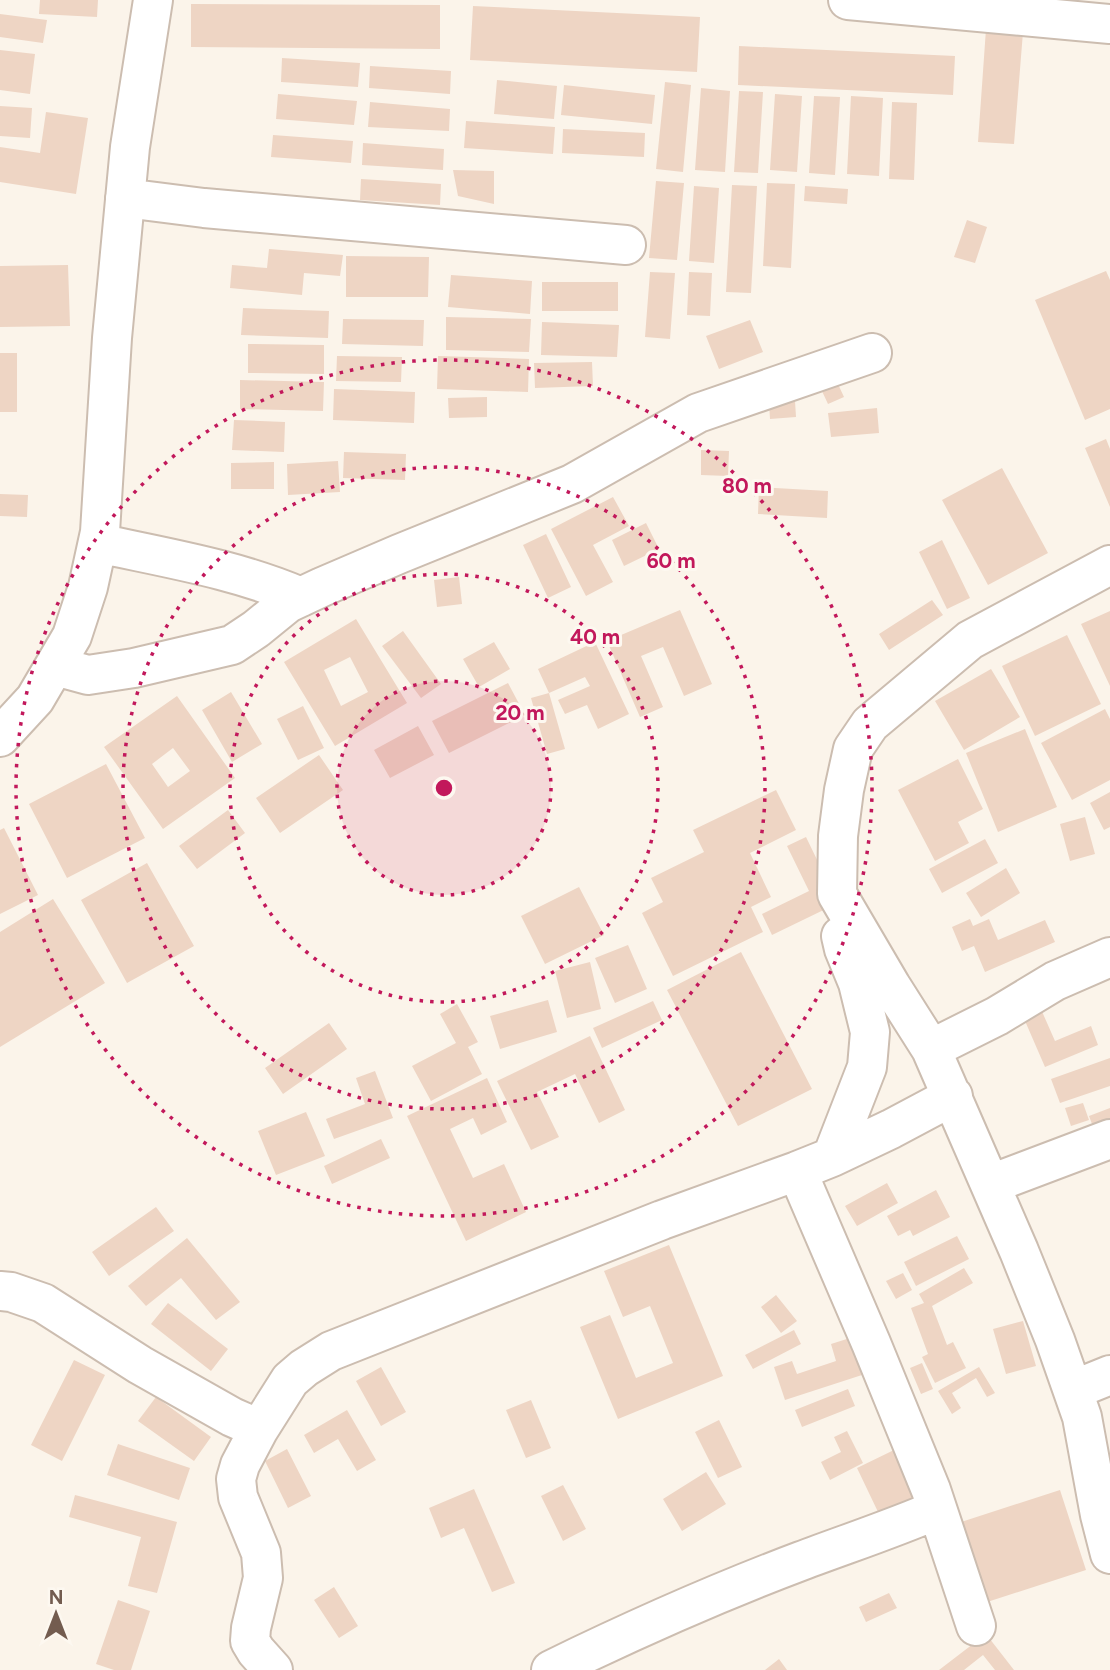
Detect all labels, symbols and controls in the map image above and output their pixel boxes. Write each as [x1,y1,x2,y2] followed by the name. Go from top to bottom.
[722,473,772,498] text: 80 m
[646,548,696,573] text: 60 m
[570,624,620,649] text: 40 m
[495,700,545,725] text: 20 m
[432,776,456,800] centre of rings
[21,1579,91,1649] north arrow
[49,1586,63,1609] text: N

